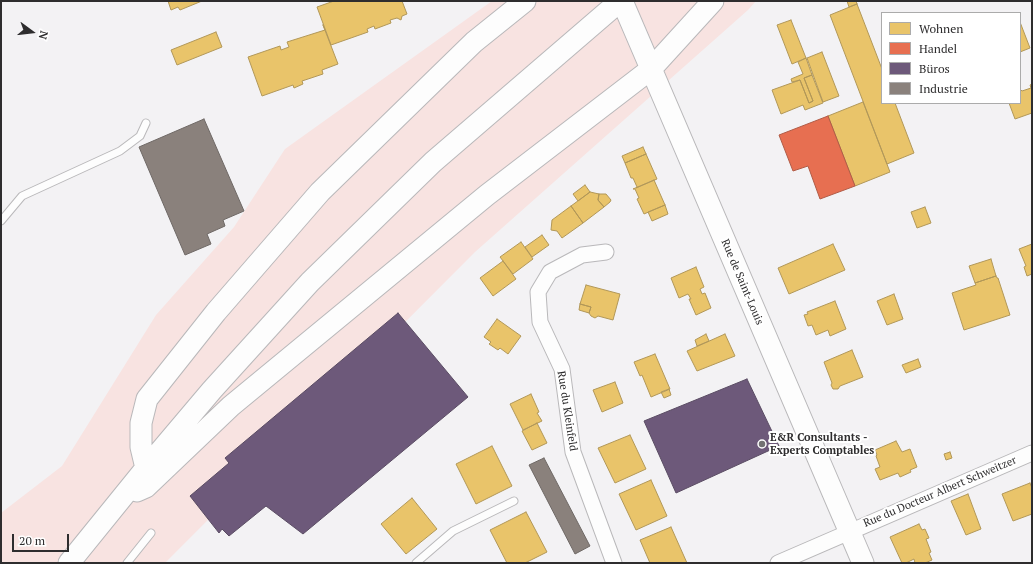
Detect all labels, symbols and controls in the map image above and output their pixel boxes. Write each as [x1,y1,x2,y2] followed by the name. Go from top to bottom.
[12,12,52,52] north arrow
[881,12,1021,104] legend
[919,21,963,36] text: Wohnen
[36,29,51,41] text: N
[919,41,957,56] text: Handel
[919,61,950,76] text: Büros
[919,81,968,96] text: Industrie
[718,237,766,327] street label: Rue de Saint-Louis
[554,370,580,452] street label: Rue du Kleinfeld
[770,431,874,457] place label: E&R Consultants - Experts Comptables
[757,439,767,449] marker: E&R Consultants - Experts Comptables
[861,454,1019,530] street label: Rue du Docteur Albert Schweitzer
[14,526,71,552] scale bar
[19,533,45,548] text: 20 m

